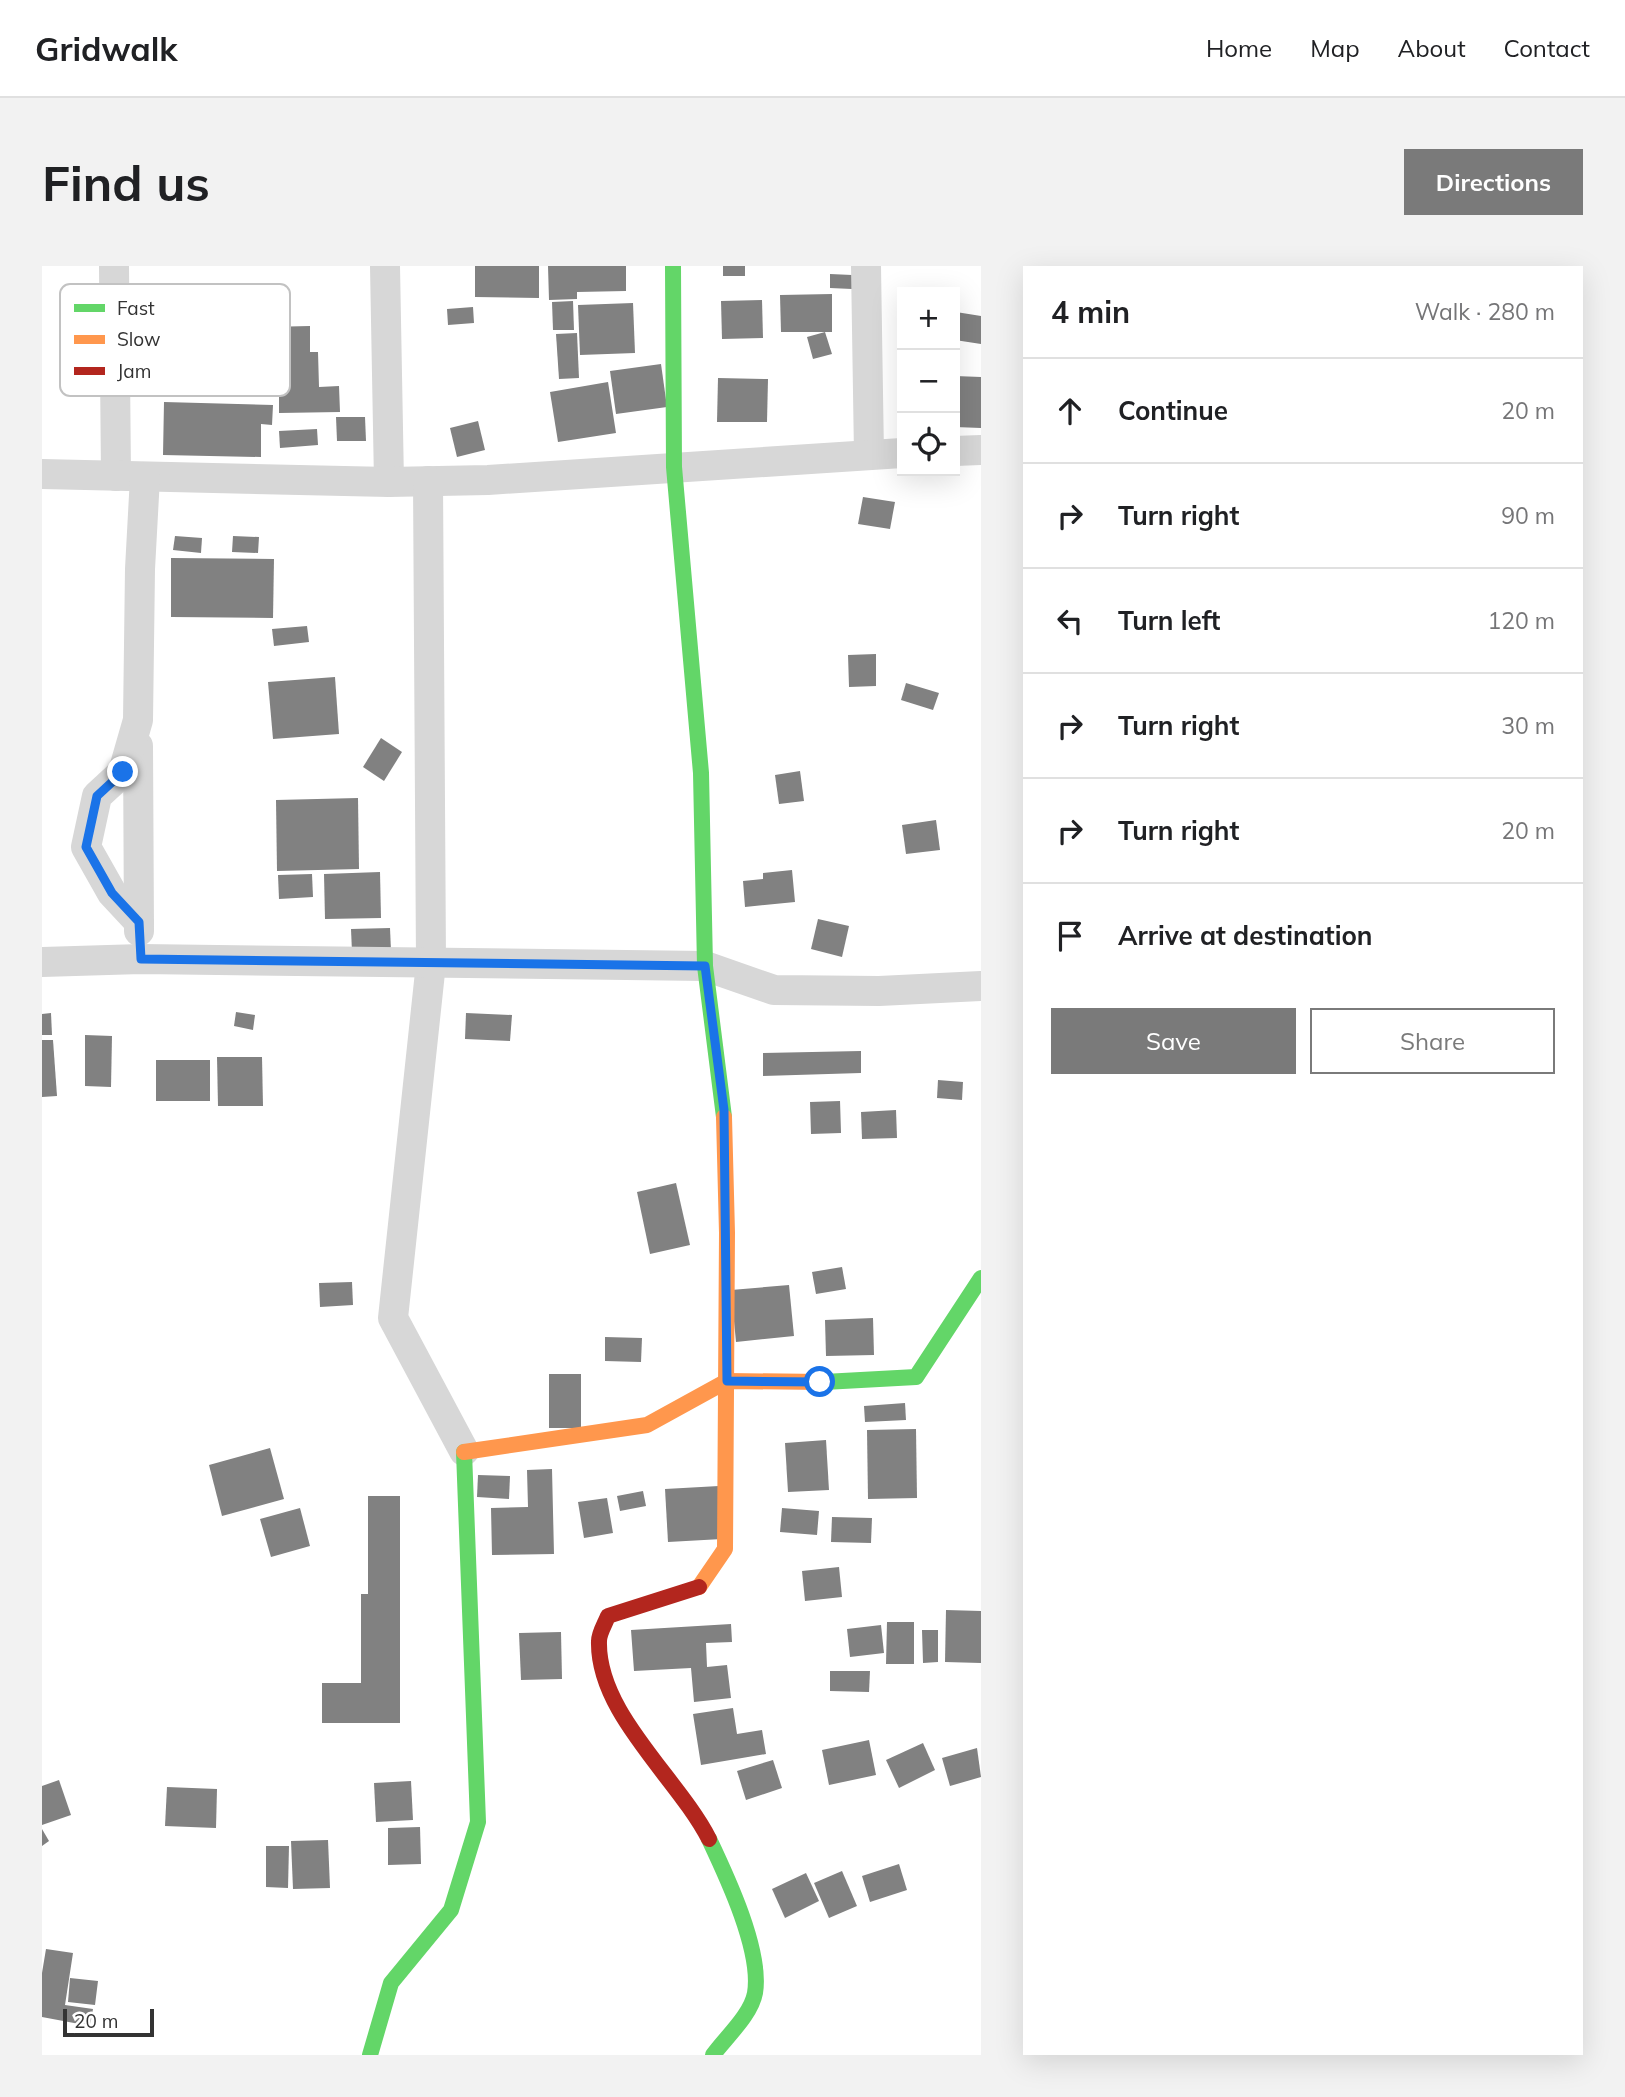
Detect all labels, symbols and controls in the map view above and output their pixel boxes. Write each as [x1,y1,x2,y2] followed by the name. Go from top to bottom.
[35,28,178,69] text: Gridwalk
[1206,33,1272,63] text: Home
[1310,33,1360,63] text: Map
[1398,33,1466,63] text: About
[1504,33,1590,63] text: Contact
[1404,149,1583,215] button: Directions
[42,152,210,213] text: Find us
[60,284,290,396] legend
[897,287,960,476] map controls
[897,287,960,350] button: +
[1051,293,1130,331] text: 4 min
[117,296,155,320] text: Fast
[1415,297,1555,326] text: Walk · 280 m
[117,327,161,351] text: Slow
[897,350,960,413] button: −
[117,359,151,383] text: Jam
[1051,392,1089,430] icon: ahead
[1118,394,1228,427] text: Continue
[1501,396,1555,425] text: 20 m
[897,413,960,476] button: locate
[1051,497,1089,535] icon: right
[1118,499,1239,532] text: Turn right
[1501,501,1555,530] text: 90 m
[1051,602,1089,640] icon: left
[1118,604,1220,637] text: Turn left
[1487,606,1555,635] text: 120 m
[1051,707,1089,745] icon: right
[1118,709,1239,742] text: Turn right
[1501,711,1555,740] text: 30 m
[107,756,138,787] route end
[1051,812,1089,850] icon: right
[1118,814,1239,847] text: Turn right
[1501,816,1555,845] text: 20 m
[1051,917,1089,955] icon: arrive
[1118,919,1373,952] text: Arrive at destination
[1051,1008,1296,1074] button: Save
[1310,1008,1555,1074] button: Share
[804,1366,835,1397] route start
[63,2006,154,2038] scale bar
[74,2009,118,2033] text: 20 m

